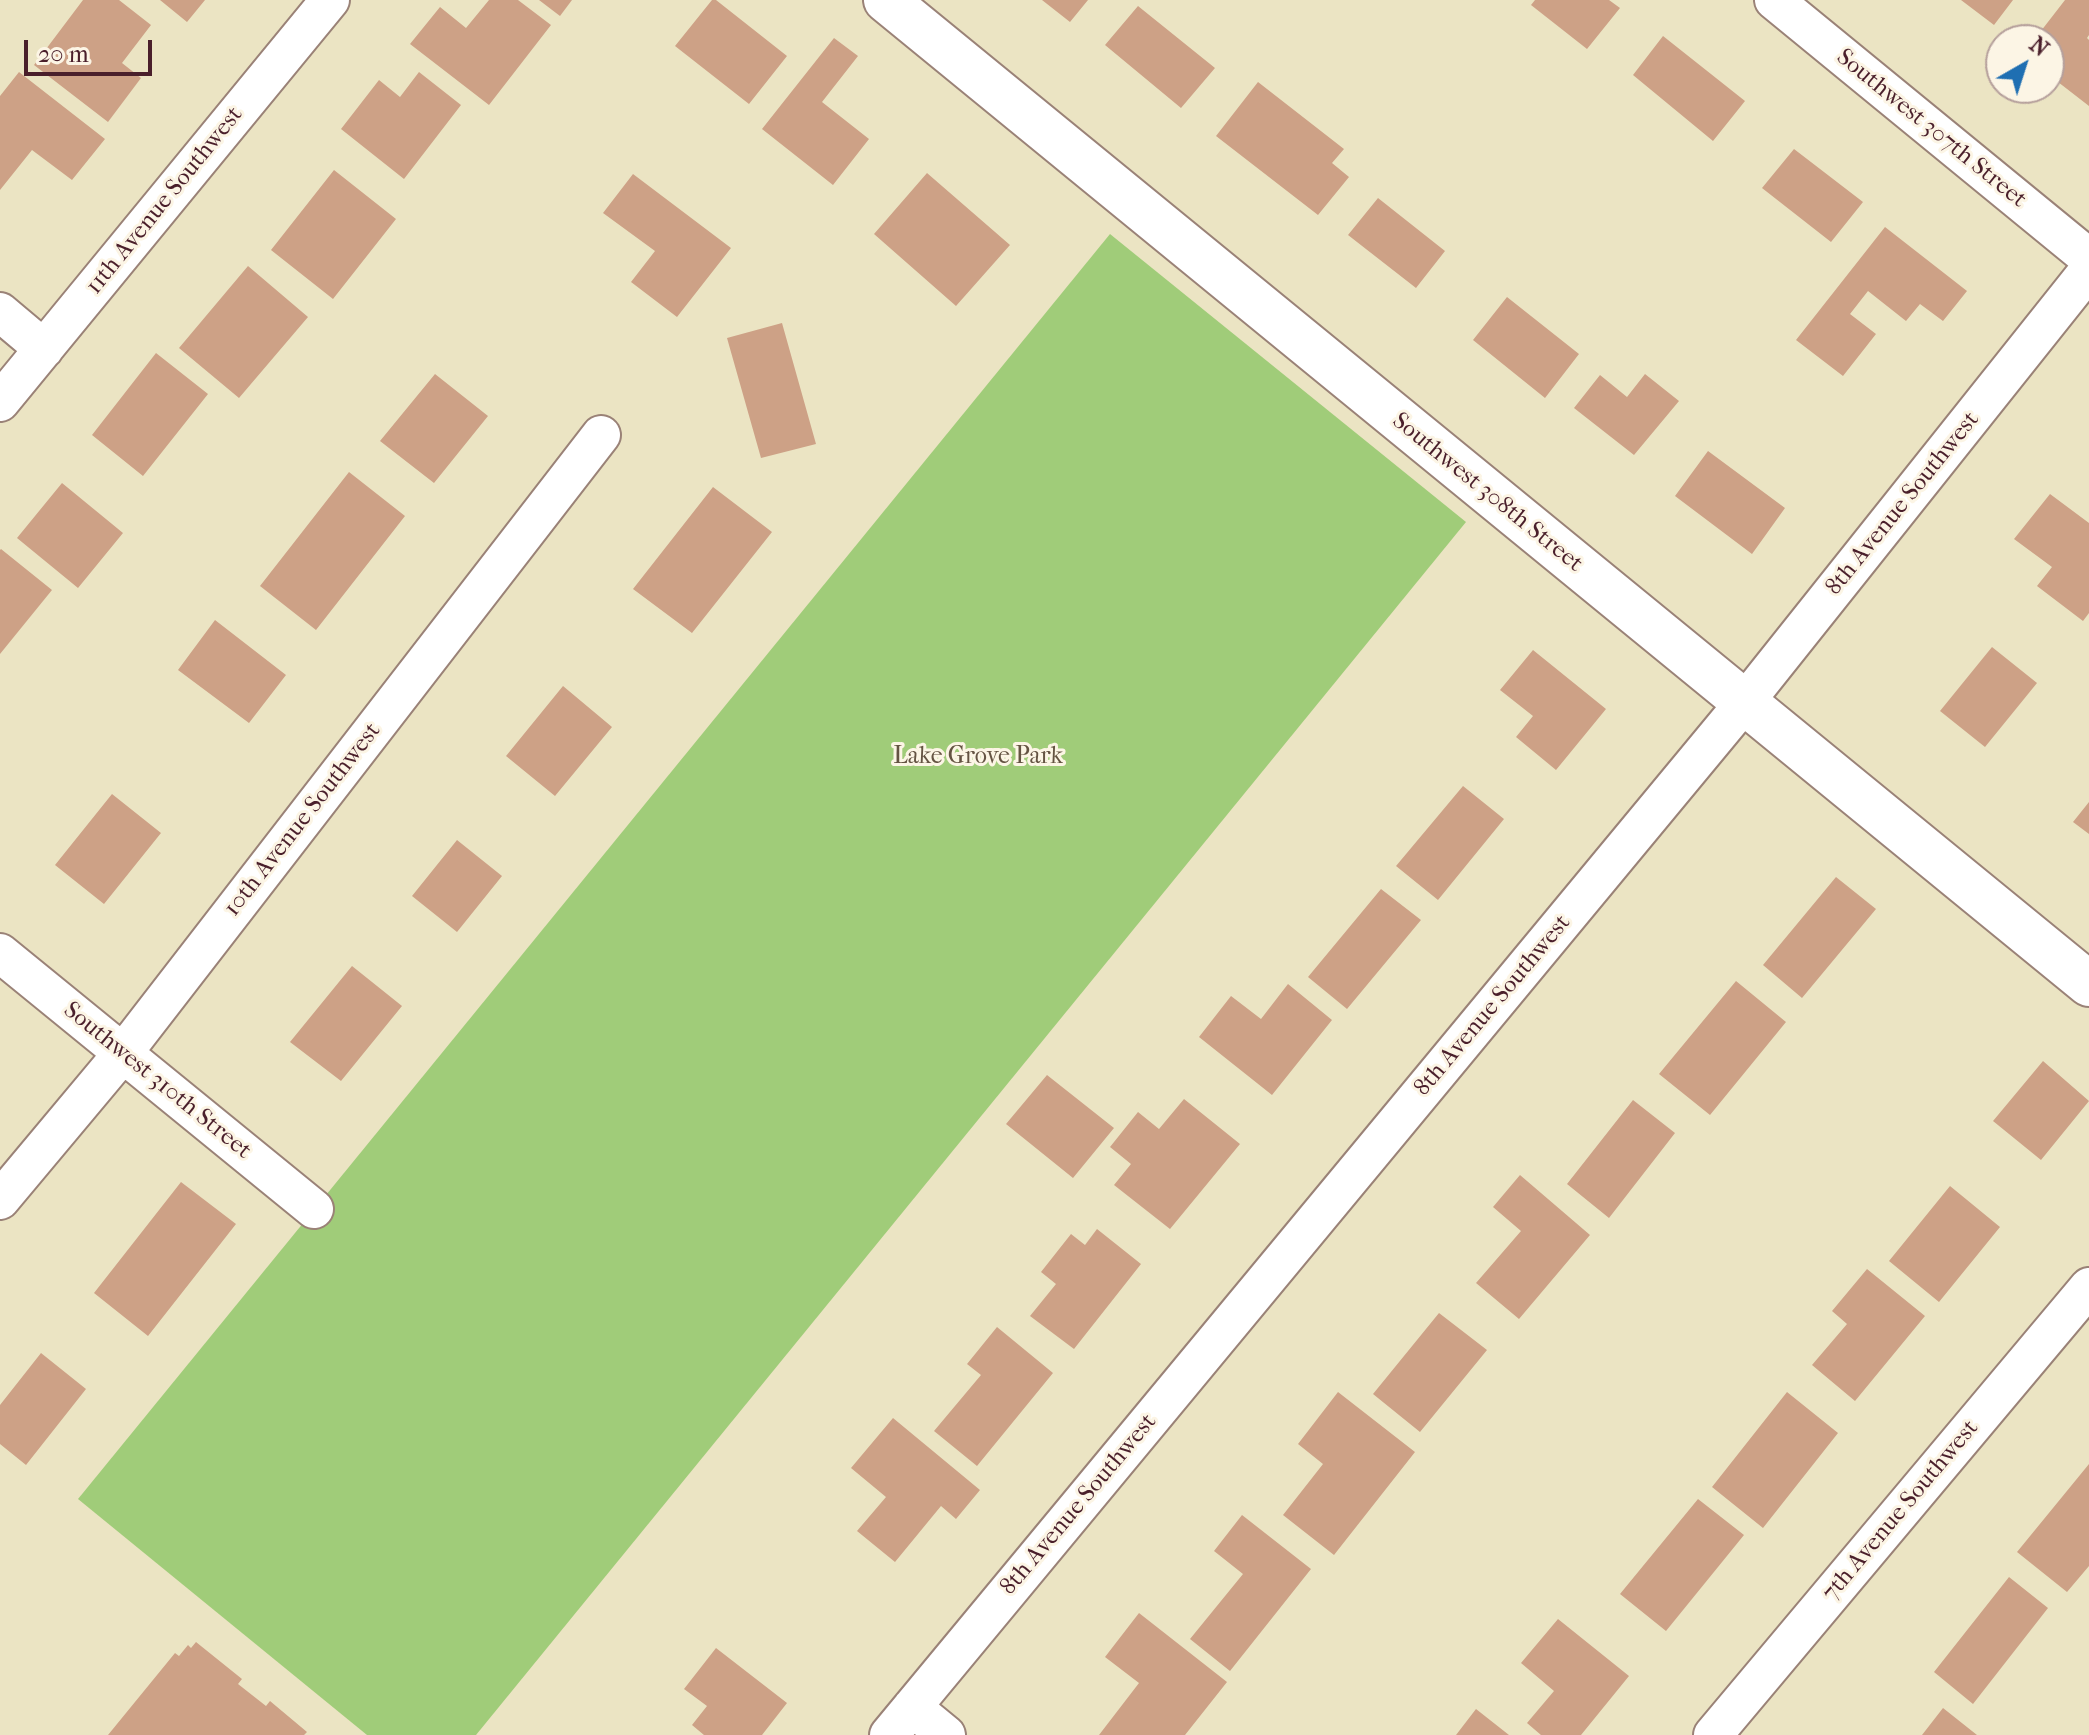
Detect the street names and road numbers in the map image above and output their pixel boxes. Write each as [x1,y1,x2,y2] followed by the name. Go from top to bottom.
[1830,43,2032,215] street label: Southwest 307th Street
[80,101,250,301] street label: 11th Avenue Southwest
[1820,406,1986,602] street label: 8th Avenue Southwest
[1386,407,1588,579] street label: Southwest 308th Street
[219,718,387,922] street label: 10th Avenue Southwest
[1409,909,1577,1103] street label: 8th Avenue Southwest
[57,996,257,1166] street label: Southwest 310th Street
[995,1408,1163,1602] street label: 8th Avenue Southwest
[1817,1415,1985,1607] street label: 7th Avenue Southwest

